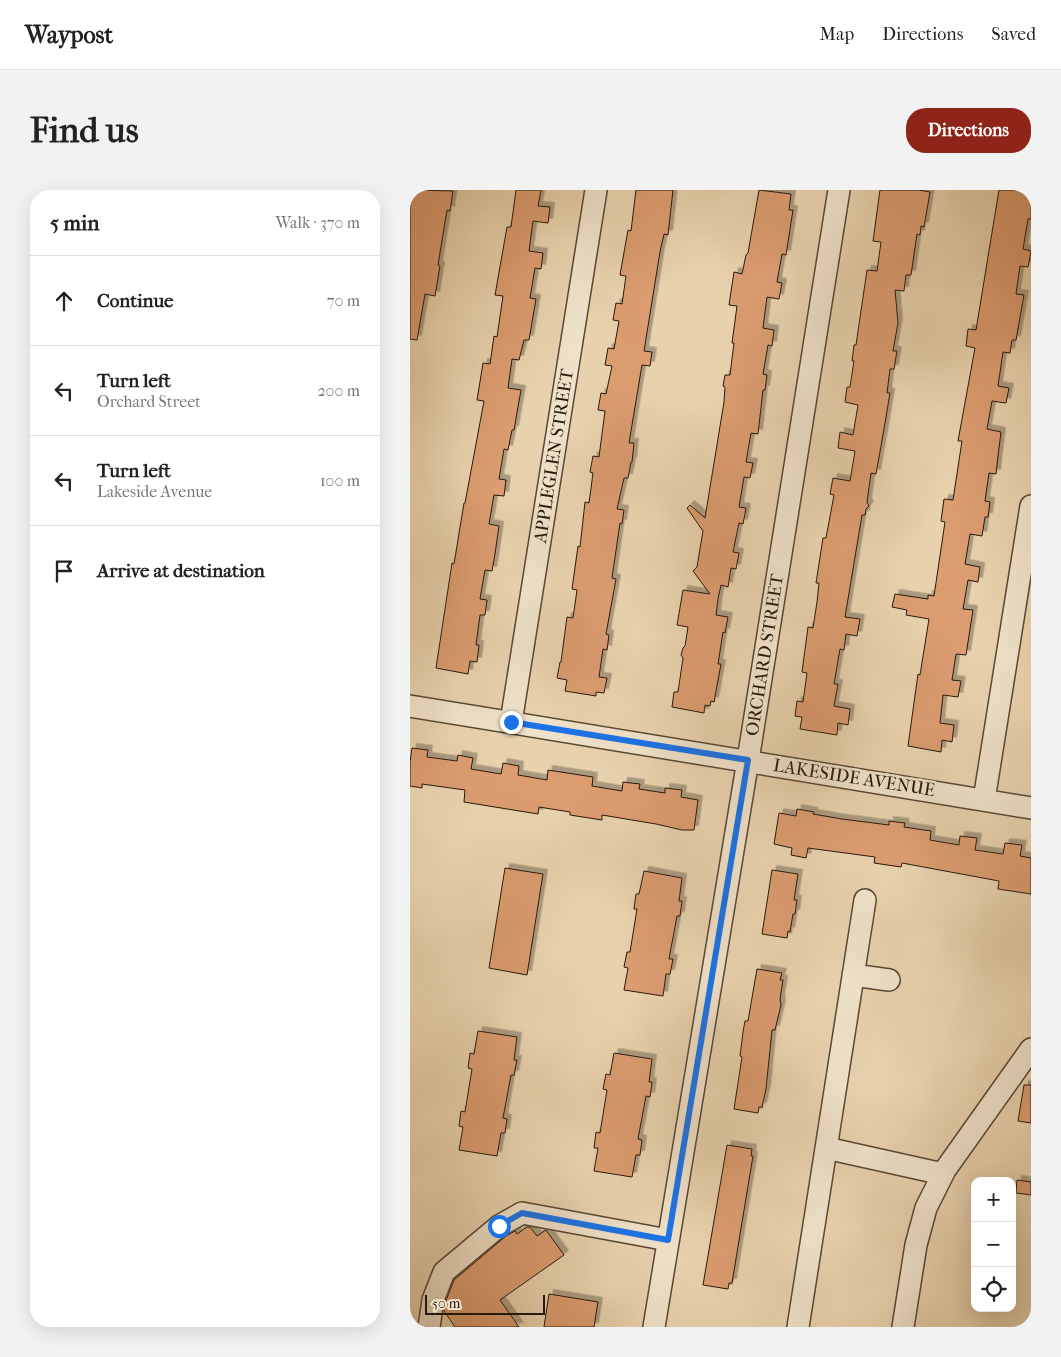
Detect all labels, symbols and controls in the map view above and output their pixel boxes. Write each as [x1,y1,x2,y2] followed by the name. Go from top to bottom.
[25,21,113,49] text: Waypost
[820,24,854,45] text: Map
[882,24,963,45] text: Directions
[991,24,1036,45] text: Saved
[906,108,1031,153] button: Directions
[30,110,139,151] text: Find us
[50,211,99,235] text: 5 min
[275,213,360,232] text: Walk · 370 m
[50,287,78,315] icon: ahead
[97,290,173,312] text: Continue
[327,291,360,310] text: 70 m
[530,367,578,545] street label: APPLEGLEN STREET
[97,370,171,392] text: Turn left
[50,377,78,405] icon: left
[317,381,360,400] text: 200 m
[97,392,201,411] text: Orchard Street
[97,460,171,482] text: Turn left
[50,467,78,495] icon: left
[320,471,360,490] text: 100 m
[97,482,212,501] text: Lakeside Avenue
[50,557,78,585] icon: arrive
[97,560,265,582] text: Arrive at destination
[742,572,788,738] street label: ORCHARD STREET
[500,711,523,734] route end
[772,755,936,801] street label: LAKESIDE AVENUE
[971,1177,1016,1312] map controls
[971,1177,1016,1222] button: +
[488,1215,511,1238] route start
[971,1222,1016,1267] button: −
[971,1267,1016,1312] button: locate
[425,1292,545,1315] scale bar
[432,1295,460,1312] text: 50 m

